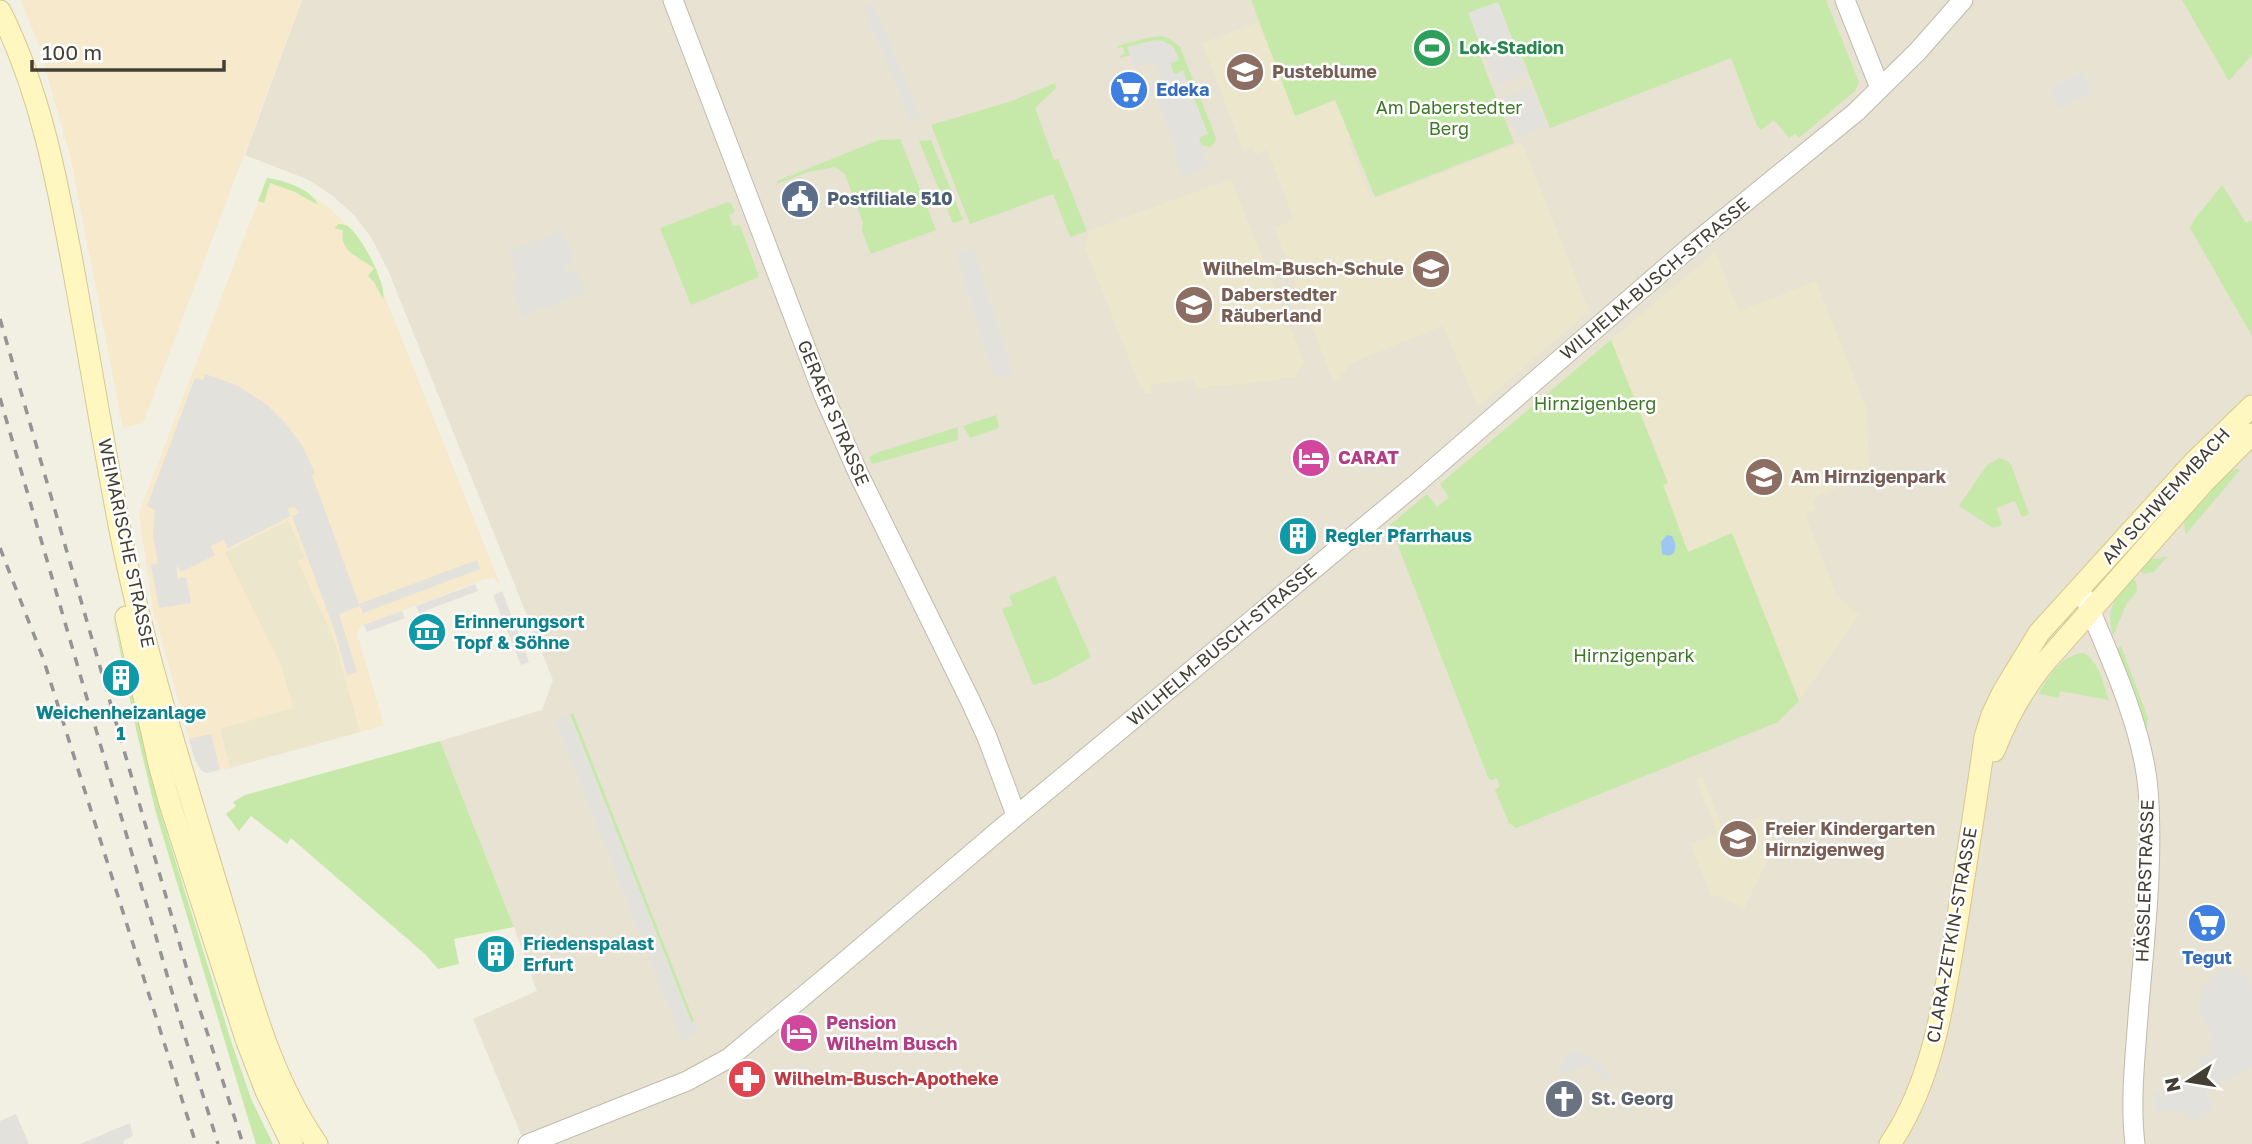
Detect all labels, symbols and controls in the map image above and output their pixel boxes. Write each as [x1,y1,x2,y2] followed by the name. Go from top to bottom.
[1411,27,1453,69] sports icon: Lok-Stadion
[32,28,224,72] scale bar
[1459,36,1564,58] place label: Lok-Stadion
[42,39,102,65] text: 100 m
[1224,51,1266,93] school or university icon: Pusteblume
[1272,60,1377,82] place label: Pusteblume
[1108,69,1150,111] supermarket icon: Edeka
[1156,78,1210,100] place label: Edeka
[1376,96,1522,139] park label: Am Daberstedter Berg
[779,178,821,220] public building icon: Postfiliale 510
[827,187,953,209] place label: Postfiliale 510
[1555,192,1754,364] street label: WILHELM-BUSCH-STRASSE
[1410,248,1452,290] school or university icon: Wilhelm-Busch-Schule
[1203,257,1404,279] place label: Wilhelm-Busch-Schule
[1221,283,1337,326] place label: Daberstedter Räuberland
[1173,284,1215,326] school or university icon: Daberstedter Räuberland
[793,336,875,489] street label: GERAER STRASSE
[1534,392,1656,414] park label: Hirnzigenberg
[2097,423,2234,568] street label: AM SCHWEMMBACH
[94,436,160,649] street label: WEIMARISCHE STRASSE
[1290,437,1332,479] hotel icon: CARAT
[1338,446,1399,468] place label: CARAT
[1743,456,1785,498] school or university icon: Am Hirnzigenpark
[1791,465,1947,487] place label: Am Hirnzigenpark
[1277,515,1319,557] building icon: Regler Pfarrhaus
[1325,524,1472,546] place label: Regler Pfarrhaus
[1122,558,1321,730] street label: WILHELM-BUSCH-STRASSE
[454,610,585,653] place label: Erinnerungsort Topf & Söhne
[406,611,448,653] museum icon: Erinnerungsort Topf & Söhne
[1573,644,1695,666] park label: Hirnzigenpark
[100,657,142,699] building icon: Weichenheizanlage 1
[36,701,207,744] place label: Weichenheizanlage 1
[2130,799,2158,963] street label: HÄSSLERSTRASSE
[1765,817,1935,860] place label: Freier Kindergarten Hirnzigenweg
[1717,818,1759,860] school or university icon: Freier Kindergarten Hirnzigenweg
[1921,825,1981,1044] street label: CLARA-ZETKIN-STRASSE
[2186,902,2228,944] supermarket icon: Tegut
[523,932,654,975] place label: Friedenspalast Erfurt
[475,933,517,975] building icon: Friedenspalast Erfurt
[2182,946,2232,968] place label: Tegut
[826,1011,958,1054] place label: Pension Wilhelm Busch
[778,1012,820,1054] hotel icon: Pension Wilhelm Busch
[2154,1046,2224,1116] north arrow
[726,1058,768,1100] pharmacy icon: Wilhelm-Busch-Apotheke
[774,1067,999,1089] place label: Wilhelm-Busch-Apotheke
[2159,1075,2185,1094] text: N
[1543,1078,1585,1120] church icon: St. Georg
[1591,1087,1673,1109] place label: St. Georg

